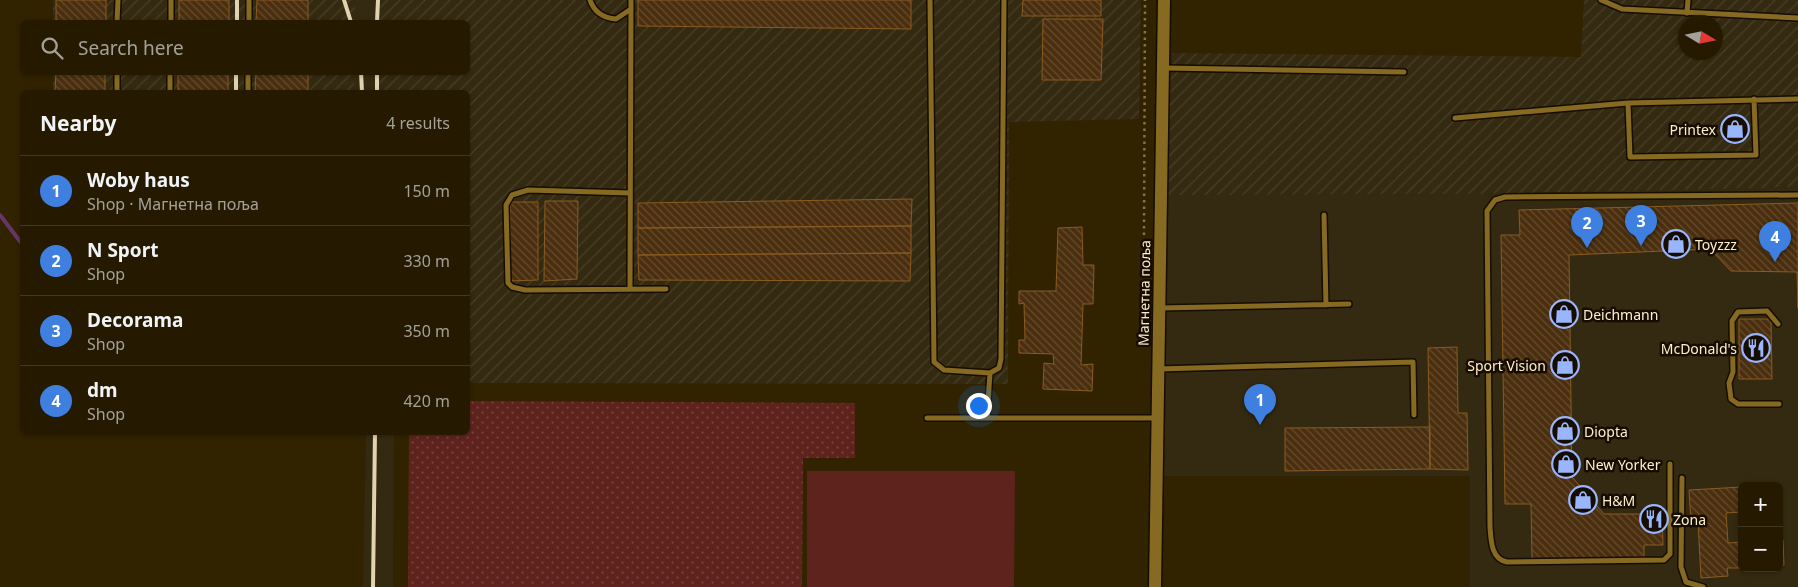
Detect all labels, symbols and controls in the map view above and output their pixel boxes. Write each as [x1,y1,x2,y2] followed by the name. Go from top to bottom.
[1678,15,1723,60] north arrow
[20,20,470,75] search box
[38,34,66,62] icon: search
[78,35,184,61] text: Search here
[40,109,116,137] text: Nearby
[386,112,450,134] text: 4 results
[1720,114,1750,144] shop icon: Printex
[1669,120,1717,139] place label: Printex
[87,167,190,193] text: Woby haus
[51,180,61,202] text: 1
[403,180,450,202] text: 150 m
[87,193,259,215] text: Shop · Магнетна поља
[1625,205,1657,246] pin: 3
[1571,207,1603,248] pin: 2
[1759,221,1791,262] pin: 4
[1661,229,1691,259] shop icon: Toyzzz
[1695,235,1737,254] place label: Toyzzz
[87,237,158,263] text: N Sport
[1134,240,1154,346] street label: Магнетна поља
[51,250,61,272] text: 2
[403,250,450,272] text: 330 m
[87,263,125,285] text: Shop
[1549,299,1579,329] shop icon: Deichmann
[1583,305,1658,324] place label: Deichmann
[87,307,183,333] text: Decorama
[51,320,61,342] text: 3
[403,320,450,342] text: 350 m
[87,333,125,355] text: Shop
[1741,333,1771,363] restaurant icon: McDonald's
[1661,339,1737,358] place label: McDonald's
[1550,350,1580,380] shop icon: Sport Vision
[1467,356,1546,375] place label: Sport Vision
[87,377,118,403] text: dm
[1244,384,1276,425] pin: 1
[51,390,61,412] text: 4
[403,390,450,412] text: 420 m
[966,393,992,419] your location
[87,403,125,425] text: Shop
[1550,416,1580,446] shop icon: Diopta
[1584,422,1628,441] place label: Diopta
[1551,449,1581,479] shop icon: New Yorker
[1585,455,1661,474] place label: New Yorker
[1738,482,1783,572] map controls
[1738,482,1783,527] button: +
[1568,485,1598,515] shop icon: H&M
[1602,491,1635,510] place label: H&M
[1639,504,1669,534] restaurant icon: Zona
[1673,510,1706,529] place label: Zona
[1738,527,1783,572] button: −

